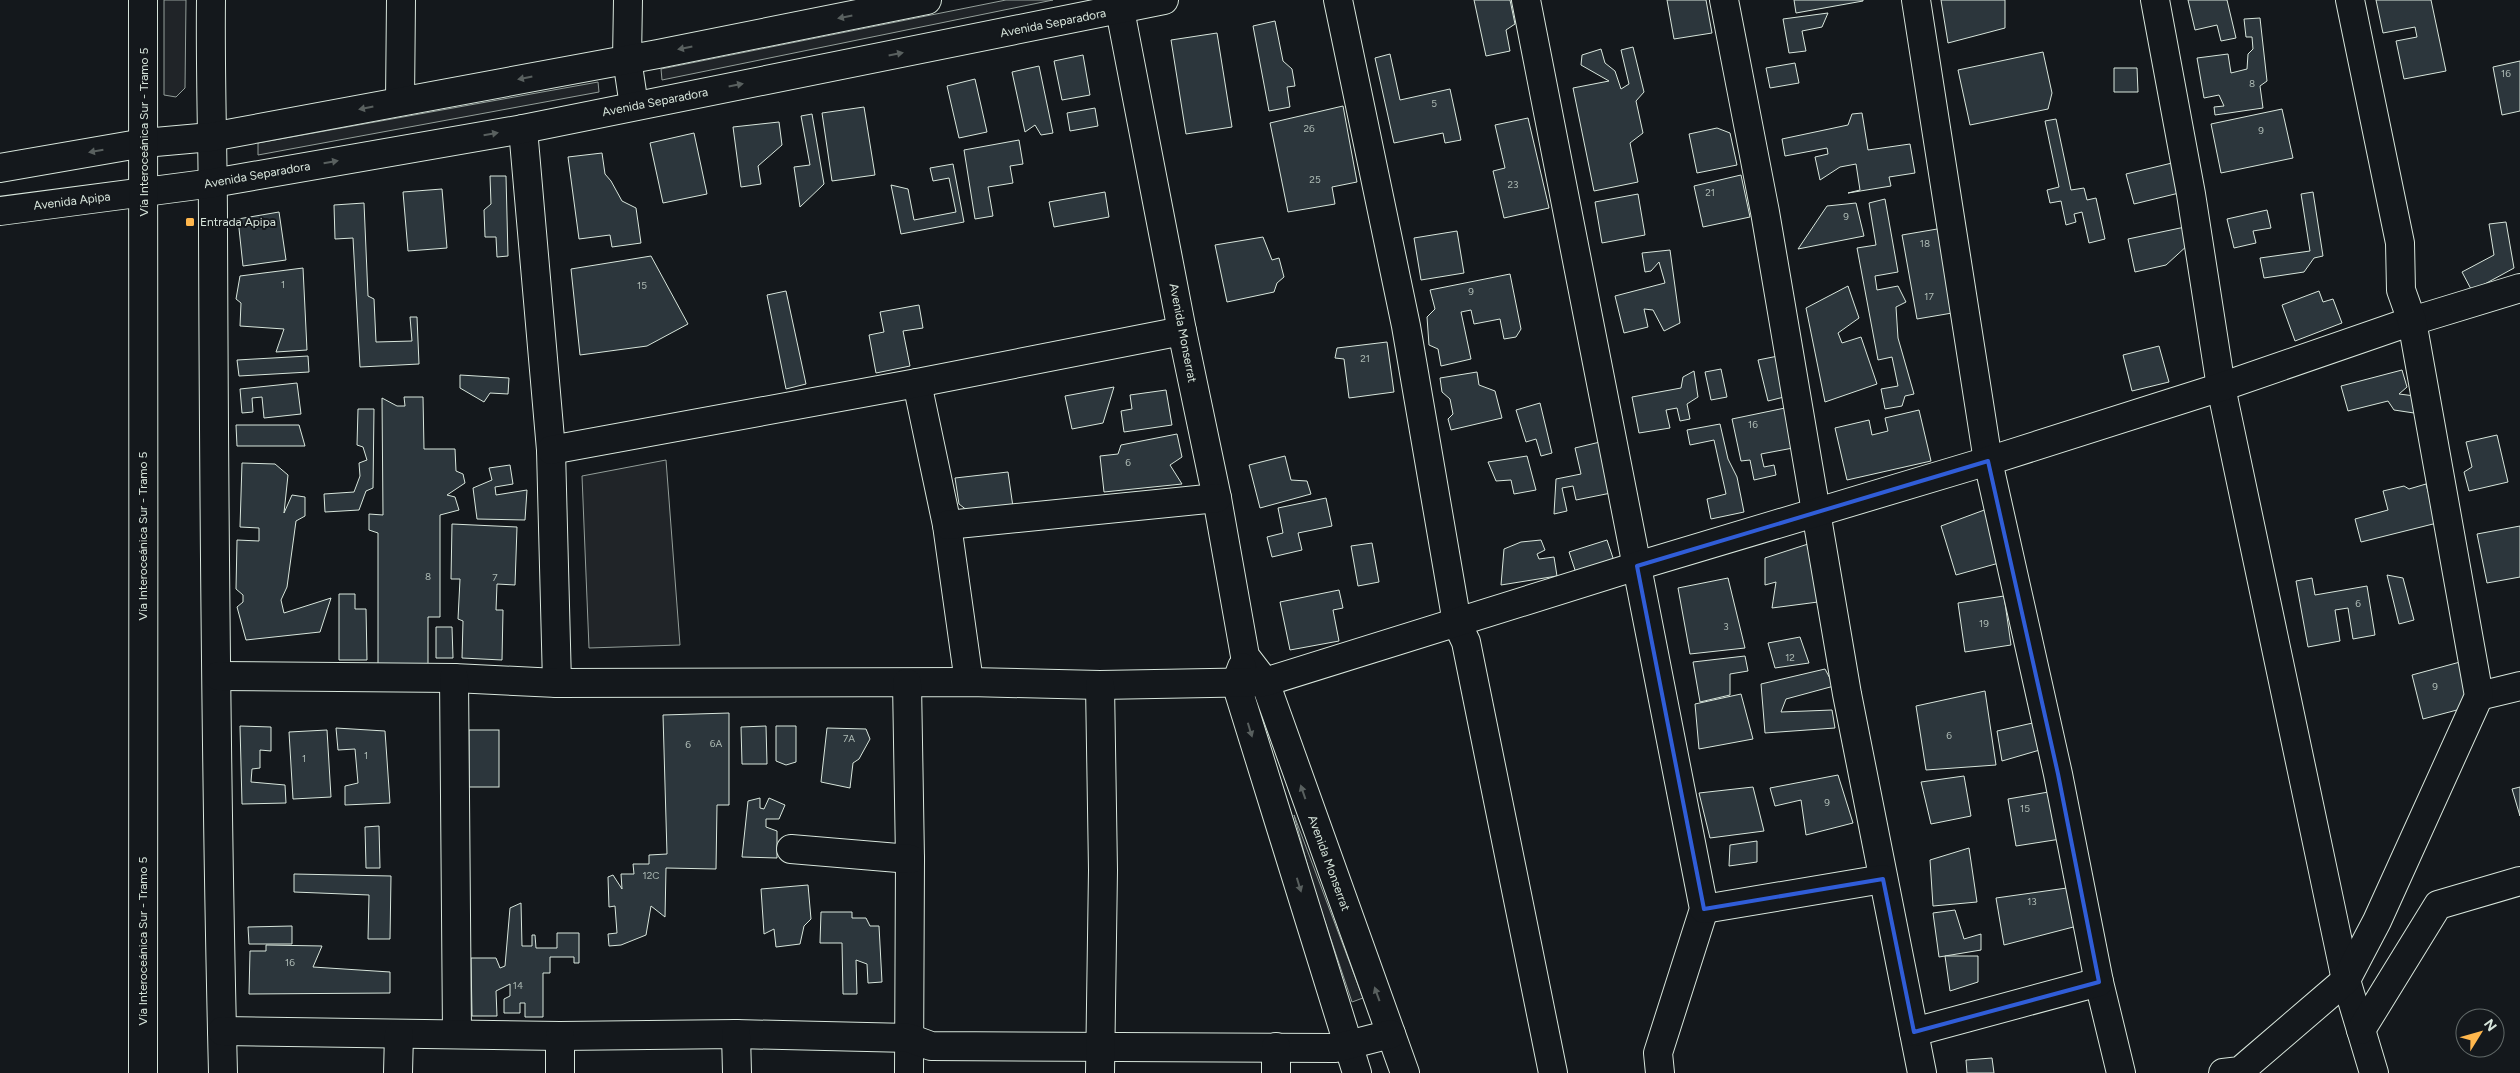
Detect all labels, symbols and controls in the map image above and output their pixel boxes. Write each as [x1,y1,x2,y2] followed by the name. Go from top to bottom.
[999,6,1107,40] street label: Avenida Separadora
[836,13,852,21] one-way arrow
[678,44,693,52] one-way arrow
[137,48,151,216] street label: Vía Interoceánica Sur - Tramo 5
[888,49,904,57] one-way arrow
[2501,67,2511,80] house number: 16
[518,74,533,82] one-way arrow
[2249,77,2255,90] house number: 8
[729,81,745,89] one-way arrow
[601,85,709,119] street label: Avenida Separadora
[1431,97,1437,110] house number: 5
[357,104,373,112] one-way arrow
[1303,122,1315,135] house number: 26
[2258,124,2264,137] house number: 9
[484,130,500,138] one-way arrow
[87,148,103,156] one-way arrow
[323,157,339,165] one-way arrow
[203,159,311,191] street label: Avenida Separadora
[1309,173,1321,186] house number: 25
[1507,178,1519,191] house number: 23
[1705,186,1715,199] house number: 21
[33,189,111,213] street label: Avenida Apipa
[1843,210,1849,223] house number: 9
[200,215,276,229] place label: Entrada Apipa
[184,216,196,228] marker: Entrada Apipa
[1920,237,1930,250] house number: 18
[281,278,285,291] house number: 1
[637,279,647,292] house number: 15
[1166,282,1200,384] street label: Avenida Monserrat
[1468,285,1474,298] house number: 9
[1924,290,1934,303] house number: 17
[1360,352,1370,365] house number: 21
[1748,418,1758,431] house number: 16
[136,452,150,620] street label: Vía Interoceánica Sur - Tramo 5
[1125,456,1131,469] house number: 6
[425,570,431,583] house number: 8
[492,571,498,584] house number: 7
[2355,597,2361,610] house number: 6
[1979,617,1989,630] house number: 19
[1723,620,1729,633] house number: 3
[1785,651,1795,664] house number: 12
[2432,680,2438,693] house number: 9
[1247,722,1255,737] one-way arrow
[1946,729,1952,742] house number: 6
[843,732,855,745] house number: 7A
[710,737,722,750] house number: 6A
[685,738,691,751] house number: 6
[364,749,368,762] house number: 1
[302,752,306,765] house number: 1
[1299,785,1306,800] one-way arrow
[1824,796,1830,809] house number: 9
[2020,802,2030,815] house number: 15
[1305,813,1353,913] street label: Avenida Monserrat
[136,857,150,1025] street label: Vía Interoceánica Sur - Tramo 5
[643,869,659,882] house number: 12C
[1295,878,1303,893] one-way arrow
[2027,895,2037,908] house number: 13
[285,956,295,969] house number: 16
[513,979,523,992] house number: 14
[1373,986,1381,1001] one-way arrow
[2455,1008,2505,1058] north arrow
[2480,1016,2500,1035] text: N

